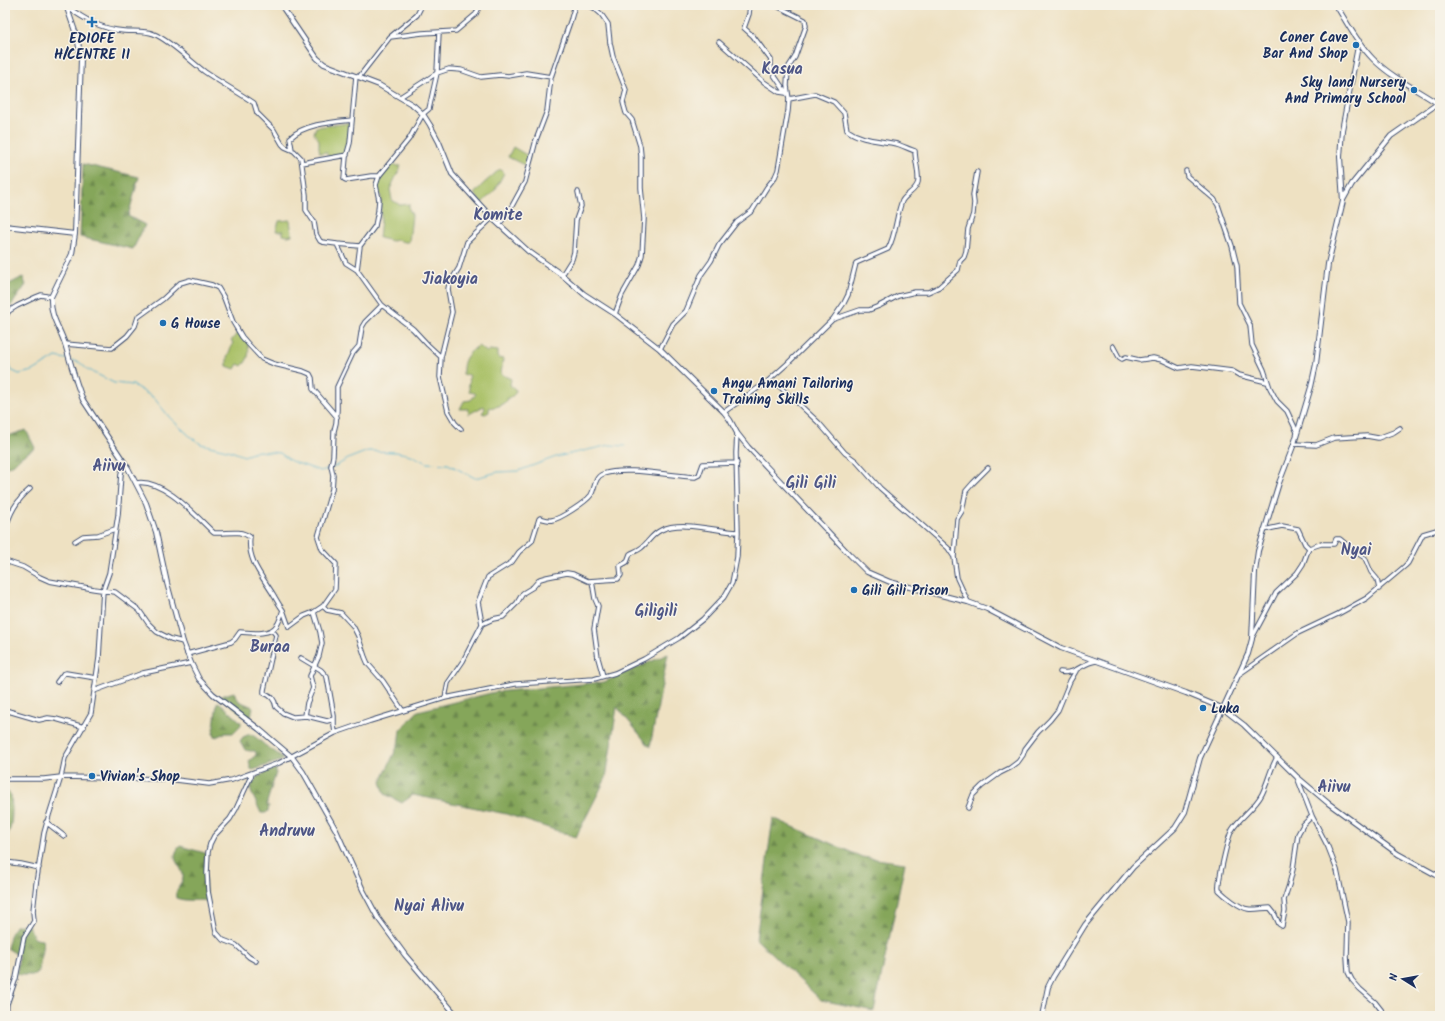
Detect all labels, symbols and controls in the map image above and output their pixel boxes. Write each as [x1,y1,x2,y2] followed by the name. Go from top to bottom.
[86,16,98,28] marker: EDIOFE H/CENTRE II
[1263,27,1348,65] place label: Coner Cave Bar And Shop
[54,28,130,66] place label: EDIOFE H/CENTRE II
[1351,40,1361,50] marker: Coner Cave Bar And Shop
[761,57,803,82] district label: Kasua
[1285,72,1407,110] place label: Sky land Nursery And Primary School
[1409,85,1419,95] marker: Sky land Nursery And Primary School
[473,203,523,228] district label: Komite
[422,267,478,292] district label: Jiakoyia
[171,313,221,335] place label: G House
[158,318,168,328] marker: G House
[722,373,854,411] place label: Angu Amani Tailoring Training Skills
[709,386,719,396] marker: Angu Amani Tailoring Training Skills
[93,454,126,479] district label: Aiivu
[786,471,837,496] district label: Gili Gili
[1341,538,1372,563] district label: Nyai
[862,580,949,602] place label: Gili Gili Prison
[849,585,859,595] marker: Gili Gili Prison
[635,599,678,624] district label: Giligili
[250,635,290,660] district label: Buraa
[1211,698,1240,720] place label: Luka
[1198,703,1208,713] marker: Luka
[100,766,181,788] place label: Vivian's Shop
[87,771,97,781] marker: Vivian's Shop
[1318,775,1351,800] district label: Aiivu
[259,819,315,844] district label: Andruvu
[394,894,464,919] district label: Nyai Alivu
[1383,959,1423,999] north arrow
[1385,972,1404,982] text: N

